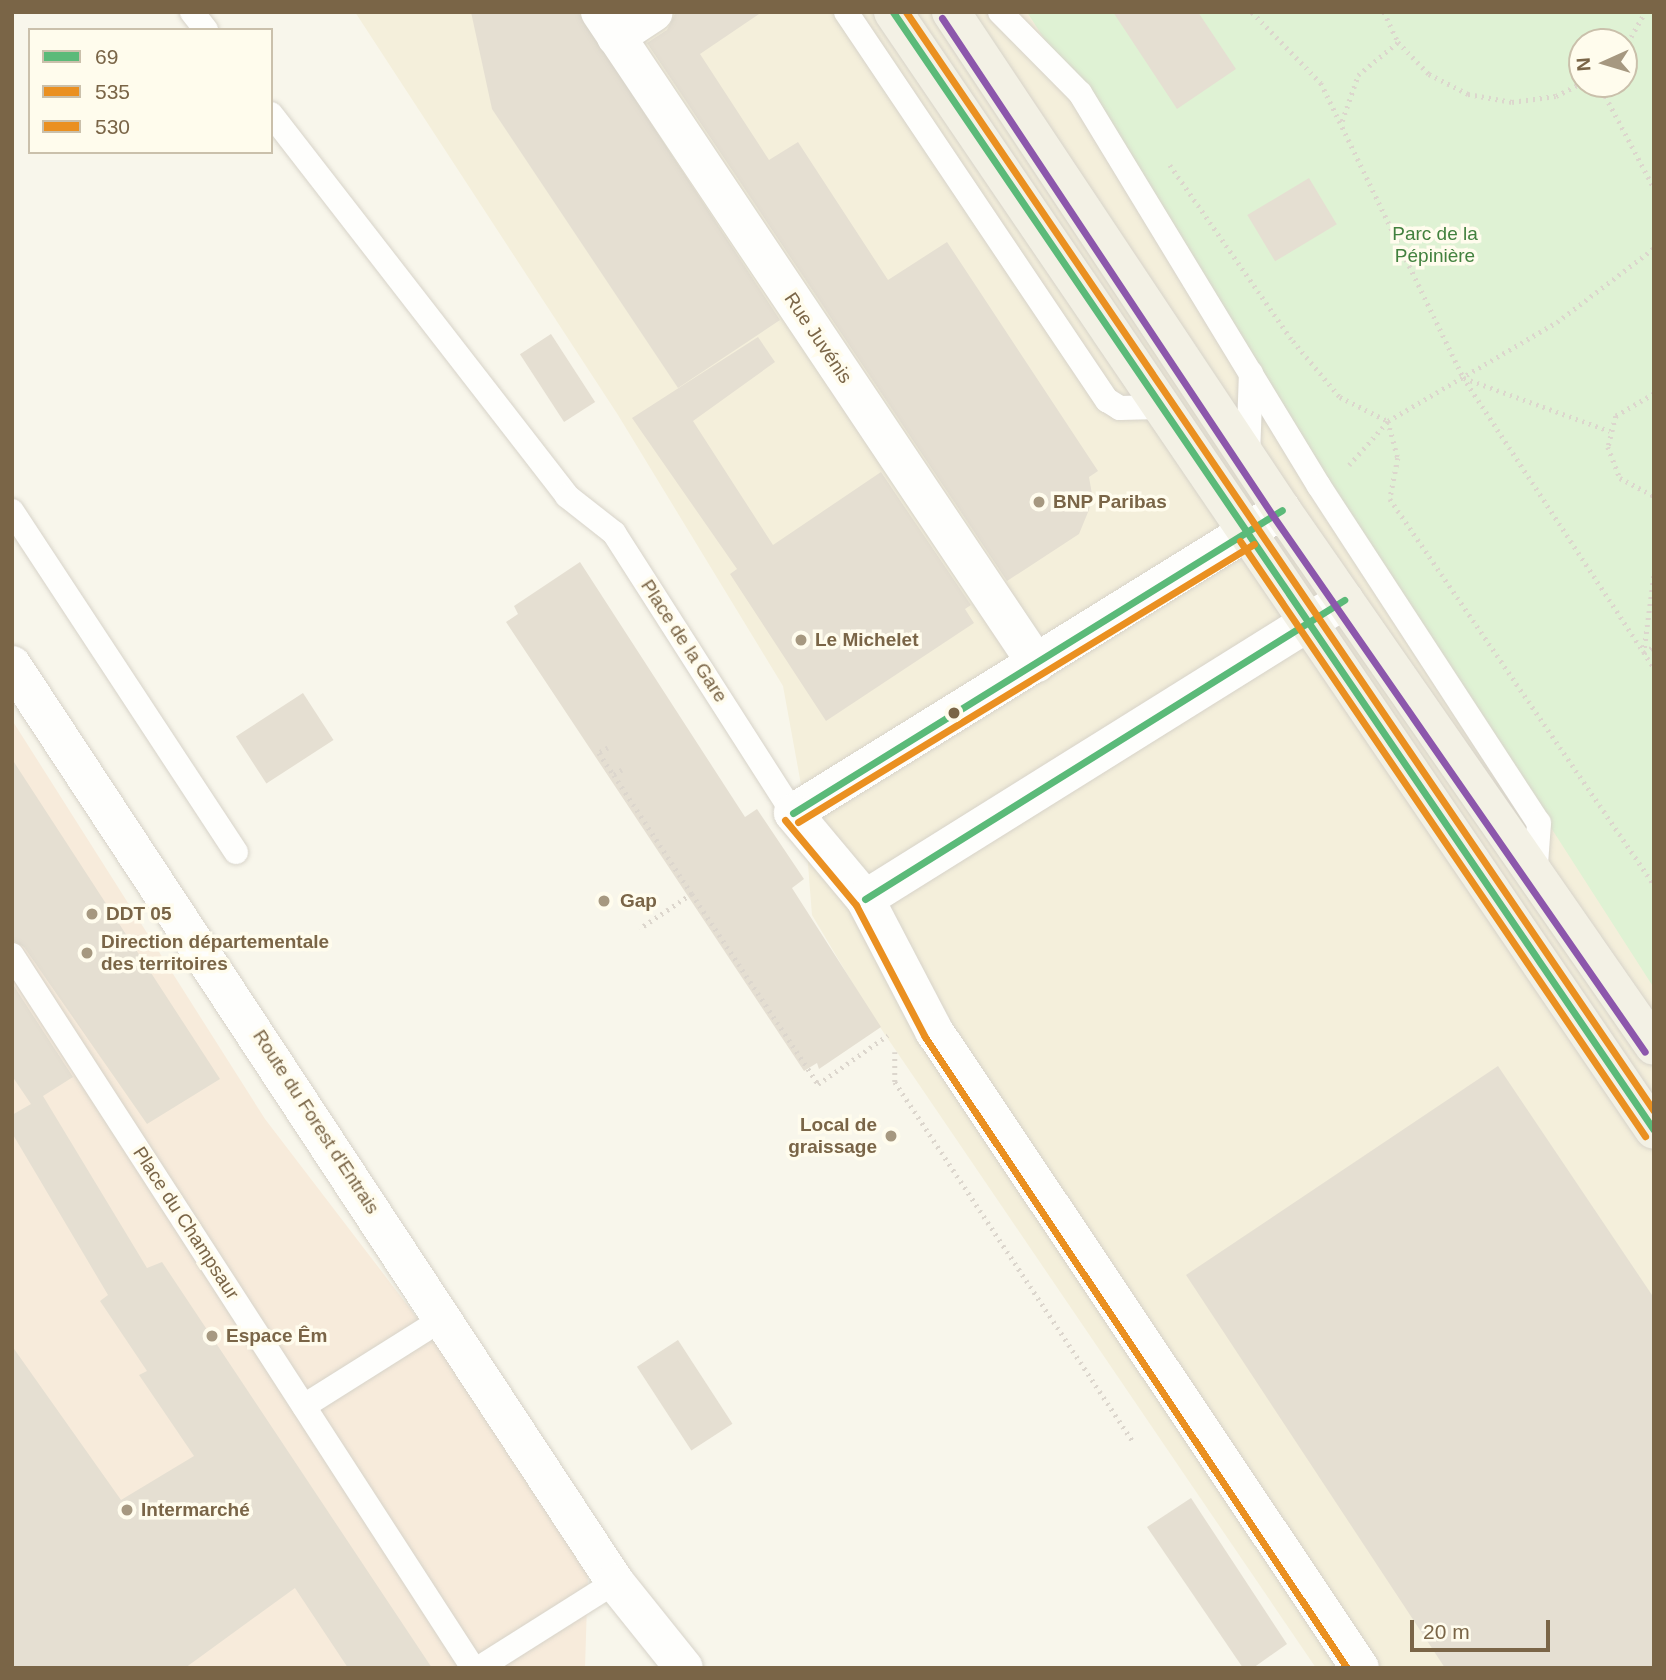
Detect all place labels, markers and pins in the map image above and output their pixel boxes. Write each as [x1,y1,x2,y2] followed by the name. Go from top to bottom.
[1053,491,1167,513] place label: BNP Paribas
[1031,494,1047,510] marker: BNP Paribas
[815,629,918,651] place label: Le Michelet
[793,632,809,648] marker: Le Michelet
[947,706,961,720] unlabelled marker
[620,890,657,912] place label: Gap
[594,891,614,911] marker: Gap
[106,903,171,925] place label: DDT 05
[84,906,100,922] marker: DDT 05
[101,931,329,975] place label: Direction départementale des territoires
[79,945,95,961] marker: Direction départementale des territoires
[788,1114,877,1158] place label: Local de graissage
[883,1128,899,1144] marker: Local de graissage
[226,1325,327,1347] place label: Espace Êm
[204,1328,220,1344] marker: Espace Êm
[141,1499,250,1521] place label: Intermarché
[119,1502,135,1518] marker: Intermarché

